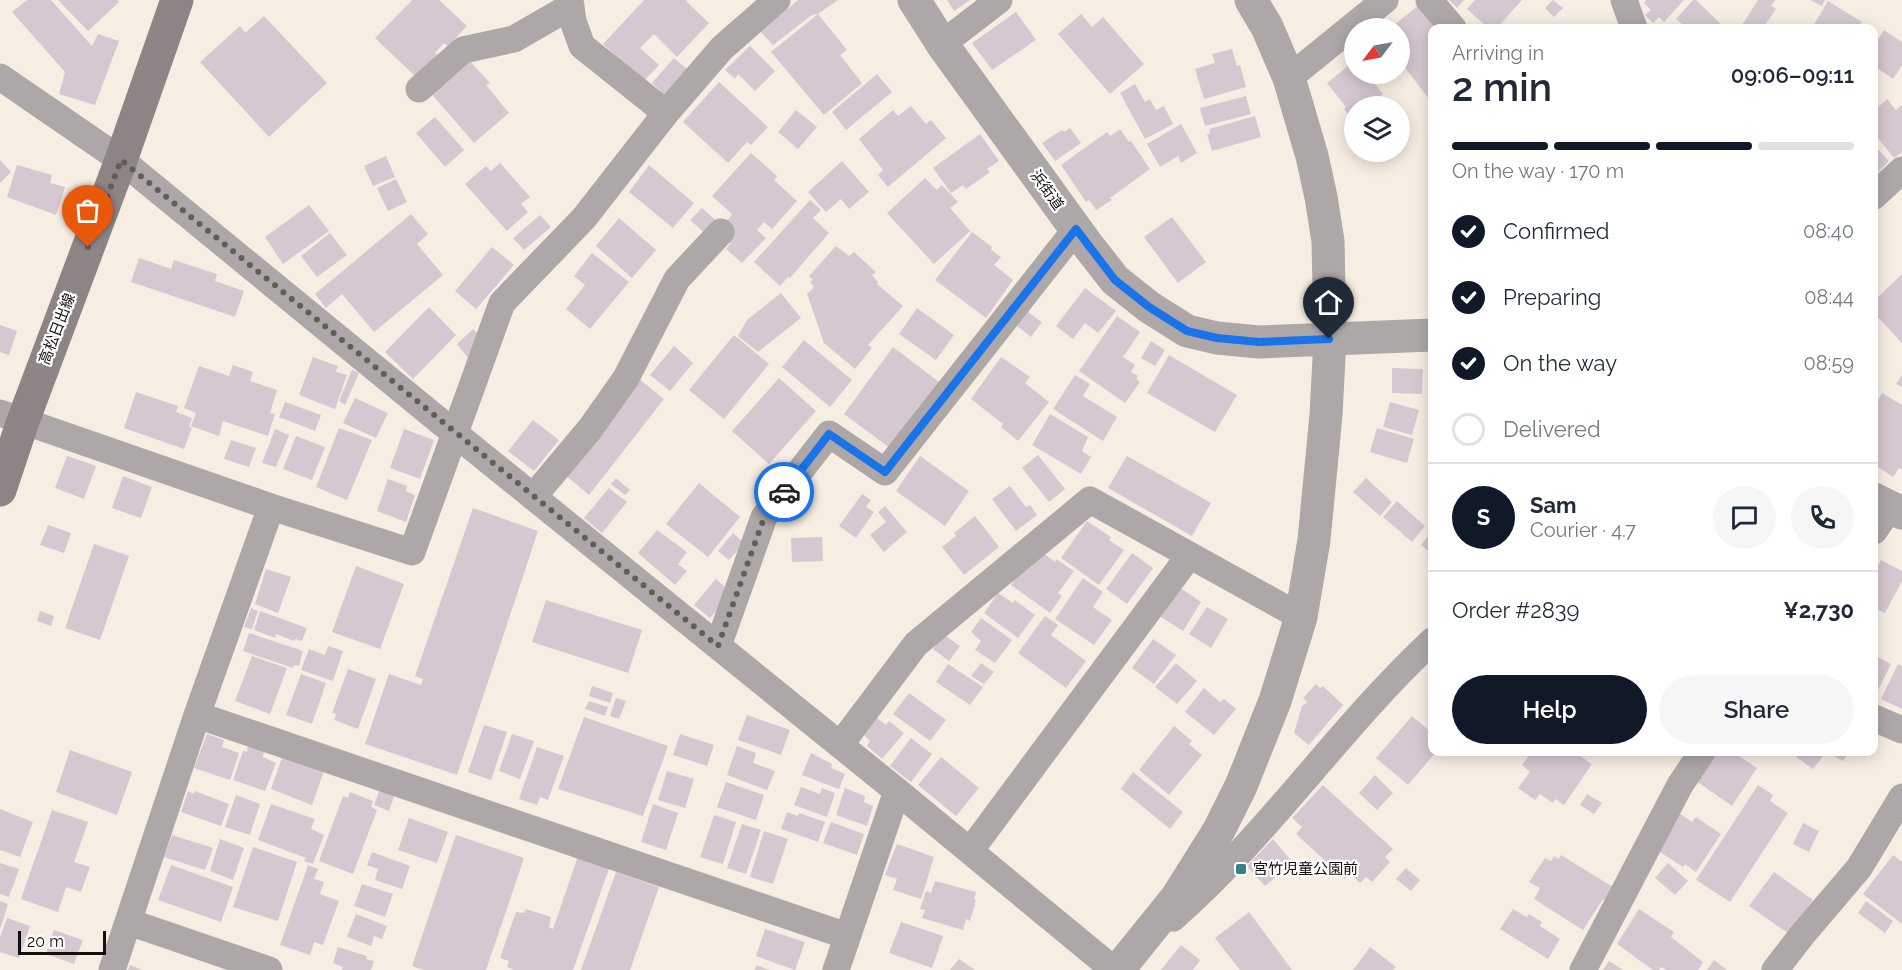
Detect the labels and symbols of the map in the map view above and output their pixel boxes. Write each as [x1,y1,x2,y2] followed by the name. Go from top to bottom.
[1344,18,1410,84] north arrow
[1026,167,1068,213] street label: 浜街道
[62,185,113,247] pin
[1303,277,1354,339] pin
[35,291,79,367] street label: 高松日出線
[754,462,814,522] courier
[1253,860,1358,878] place label: 宮竹児童公園前
[1234,862,1248,876] marker: 宮竹児童公園前
[18,928,106,956] scale bar

